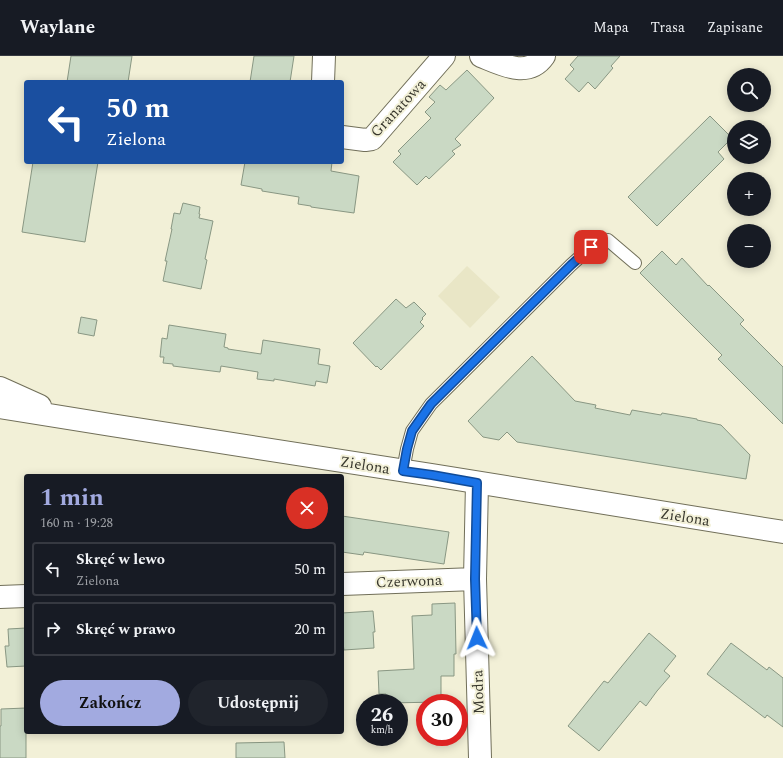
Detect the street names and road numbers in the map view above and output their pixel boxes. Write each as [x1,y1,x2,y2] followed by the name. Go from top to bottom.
[365,73,432,143] street label: Granatowa
[338,450,392,481] street label: Zielona
[658,502,712,533] street label: Zielona
[375,569,443,594] street label: Czerwona
[466,669,491,715] street label: Modra

